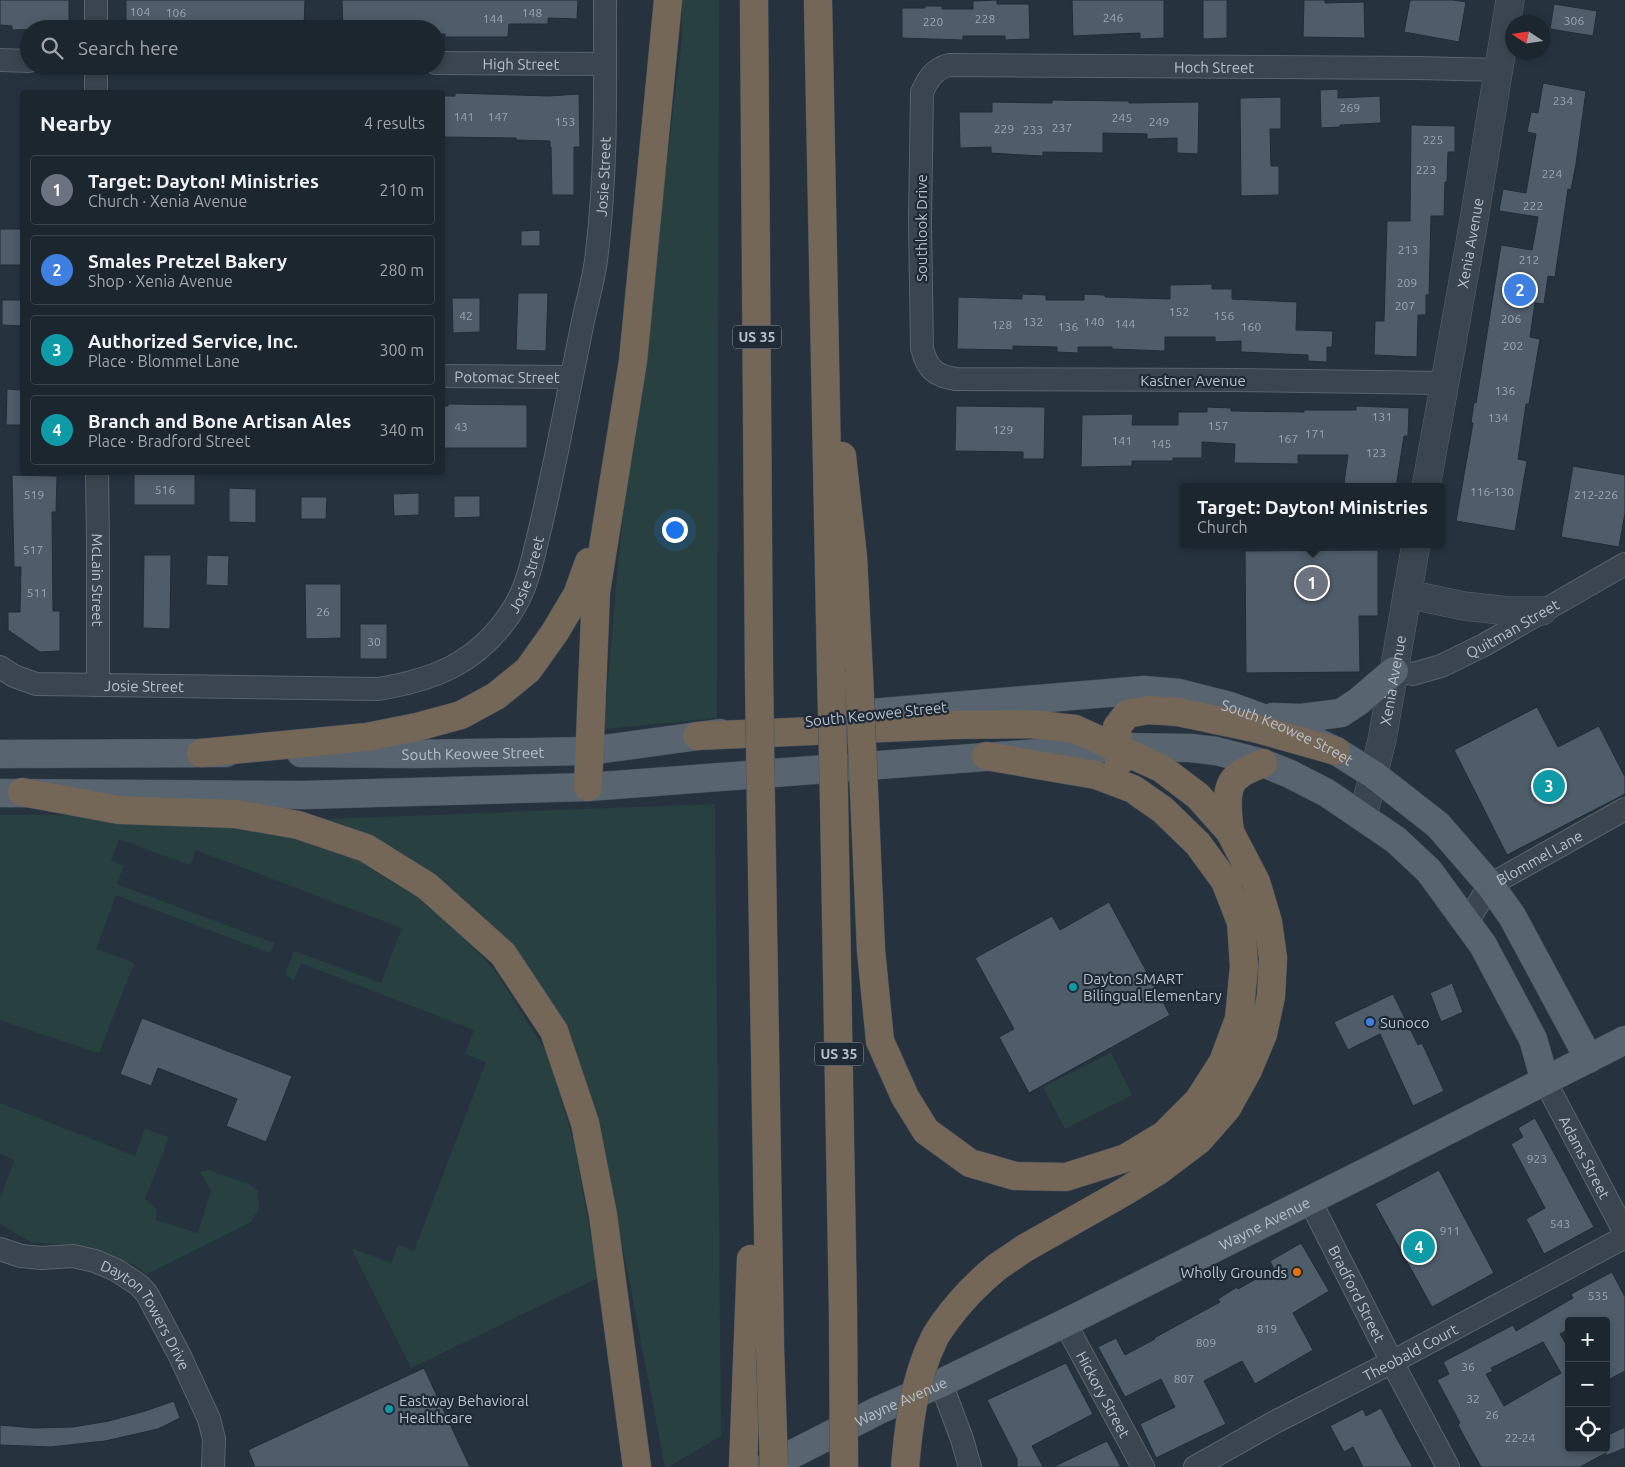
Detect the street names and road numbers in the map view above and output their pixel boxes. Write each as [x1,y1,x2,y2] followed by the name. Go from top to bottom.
[483,55,559,72] street label: High Street
[1174,58,1254,75] street label: Hoch Street
[592,136,613,217] street label: Josie Street
[913,174,930,282] street label: Southlook Drive
[1453,197,1486,289] street label: Xenia Avenue
[733,326,781,348] road number: US 35
[454,368,560,385] street label: Potomac Street
[1140,372,1246,389] street label: Kastner Avenue
[89,533,107,627] street label: McLain Street
[505,534,546,616] street label: Josie Street
[1463,595,1562,661] street label: Quitman Street
[1376,634,1409,727] street label: Xenia Avenue
[104,676,184,695] street label: Josie Street
[1220,696,1357,768] street label: South Keowee Street
[804,698,948,730] street label: South Keowee Street
[402,743,545,763] street label: South Keowee Street
[1493,826,1585,888] street label: Blommel Lane
[815,1042,863,1066] road number: US 35
[1556,1113,1614,1201] street label: Adams Street
[1216,1193,1313,1253] street label: Wayne Avenue
[1325,1242,1389,1345] street label: Bradford Street
[98,1256,194,1373] street label: Dayton Towers Drive
[1360,1320,1461,1384] street label: Theobald Court
[1073,1348,1134,1440] street label: Hickory Street
[852,1373,950,1430] street label: Wayne Avenue

